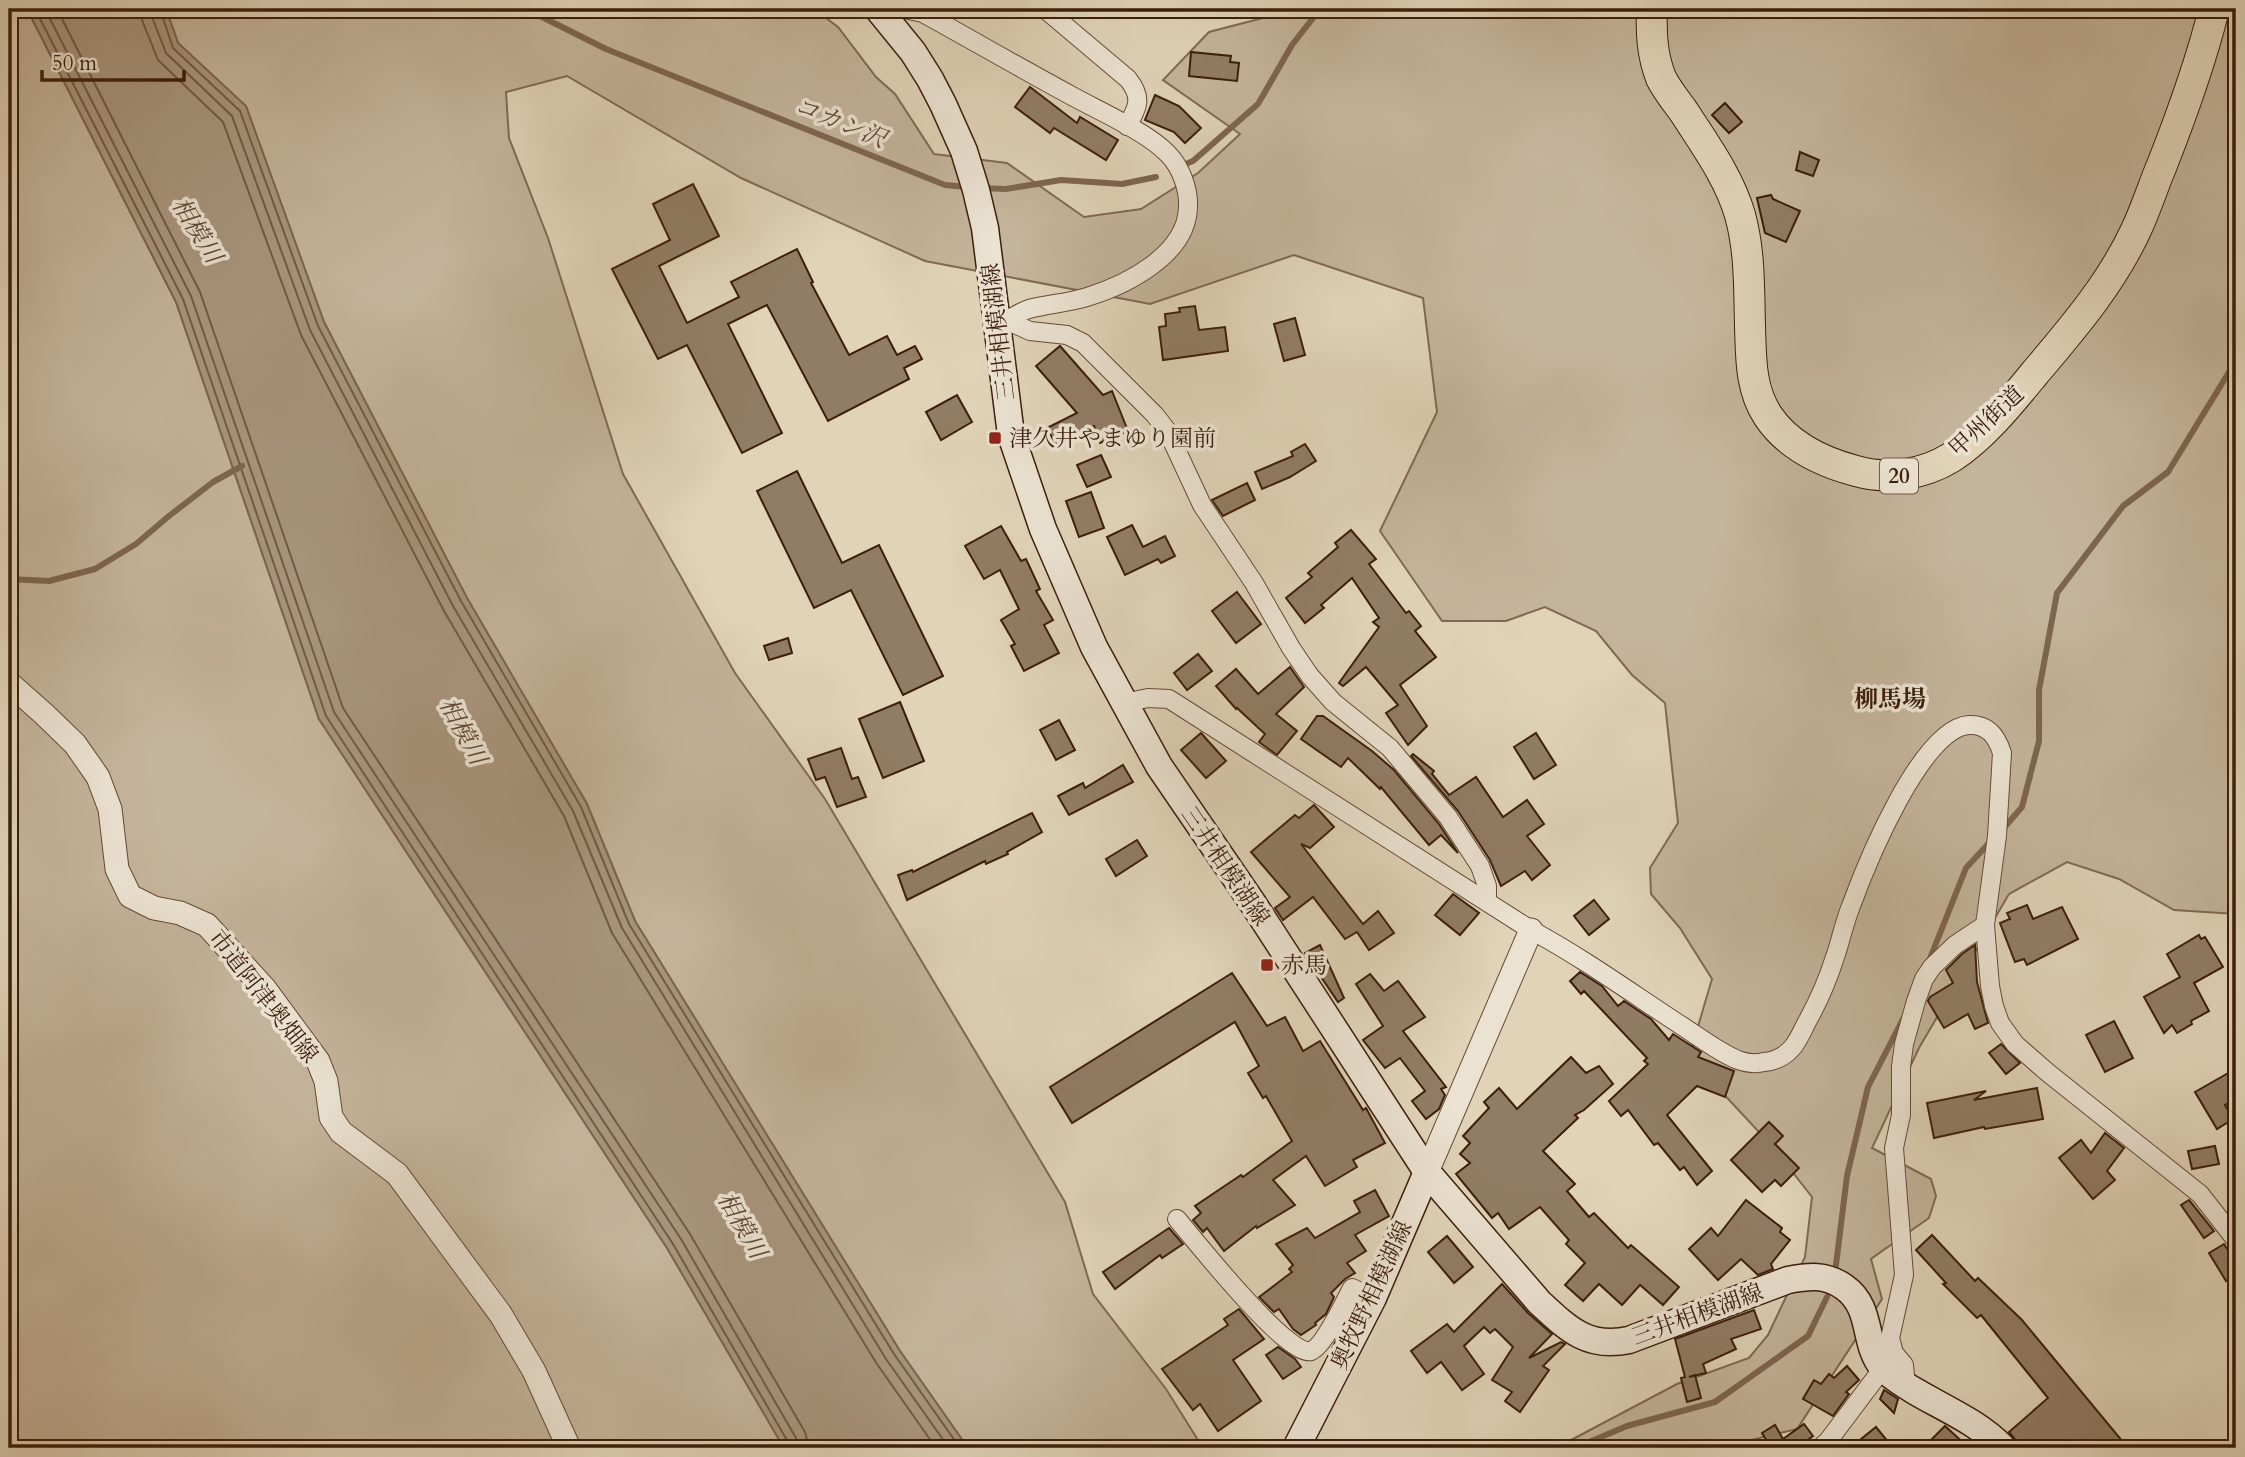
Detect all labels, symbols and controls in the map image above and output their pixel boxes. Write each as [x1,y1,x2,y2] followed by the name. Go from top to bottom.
[42,38,184,82] scale bar
[52,49,97,78] text: 50 m
[789,89,893,157] water label: コカン沢
[164,191,231,272] water label: 相模川
[975,262,1022,402] street label: 三井相模湖線
[1942,379,2031,464] street label: 甲州街道
[1009,423,1216,454] place label: 津久井やまゆり園前
[987,430,1003,446] marker: 津久井やまゆり園前
[1880,458,1918,494] road number: 20
[1854,683,1926,716] district label: 柳馬場
[431,692,495,773] water label: 相模川
[1174,800,1277,932] street label: 三井相模湖線
[202,923,325,1069] street label: 市道阿津奥畑線
[1281,950,1327,981] place label: 赤馬
[1259,957,1275,973] marker: 赤馬
[709,1186,775,1267] water label: 相模川
[1323,1216,1420,1375] street label: 奥牧野相模湖線
[1627,1276,1767,1353] street label: 三井相模湖線

